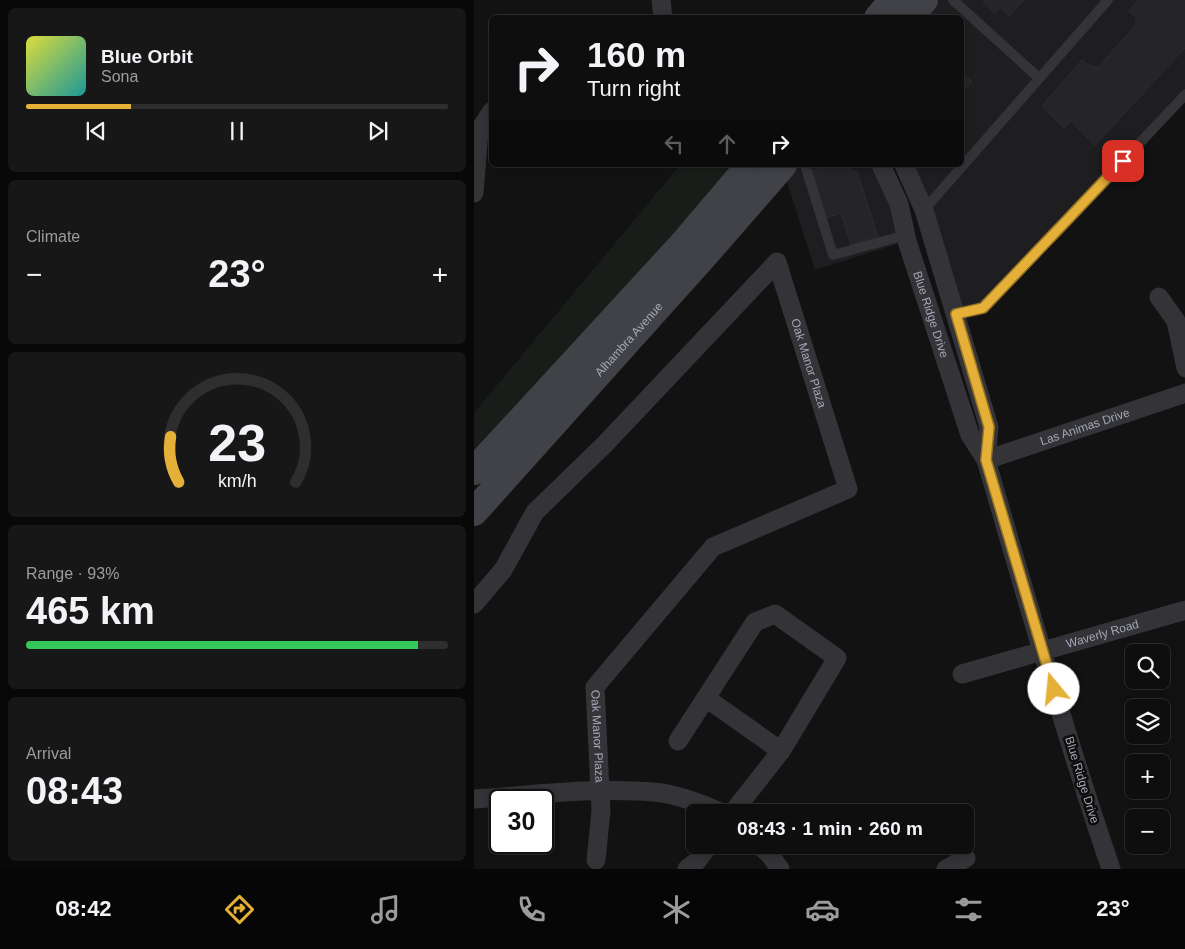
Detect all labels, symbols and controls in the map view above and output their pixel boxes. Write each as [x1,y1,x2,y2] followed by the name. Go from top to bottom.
[504,35,569,100] icon: right
[587,35,686,74] text: 160 m
[101,46,193,67] text: Blue Orbit
[101,68,138,85] text: Sona
[587,76,680,101] text: Turn right
[82,117,110,145] icon: previous
[223,117,251,145] icon: pause
[364,117,392,145] icon: next
[660,130,688,158] icon: left
[713,130,741,158] icon: ahead
[766,130,794,158] icon: right
[1102,140,1144,182] pin
[1109,147,1137,175] icon: arrive
[26,228,80,245] text: Climate
[208,253,266,295] text: 23°
[26,259,42,290] text: −
[432,259,448,290] text: +
[910,269,952,360] street label: Blue Ridge Drive
[592,299,666,379] street label: Alhambra Avenue
[788,317,829,410] street label: Oak Manor Plaza
[1038,405,1132,448] street label: Las Animas Drive
[208,414,266,472] text: 23
[218,471,256,491] text: km/h
[26,565,119,582] text: Range · 93%
[26,590,155,632] text: 465 km
[1064,617,1140,651] street label: Waverly Road
[1125,644,1170,854] map controls
[1125,644,1170,689] button: search
[1027,662,1079,714] position arrow
[588,689,607,783] street label: Oak Manor Plaza
[1125,699,1170,744] button: layers
[1062,735,1102,825] street label: Blue Ridge Drive
[26,745,71,762] text: Arrival
[1125,754,1170,799] button: +
[26,770,123,812] text: 08:43
[489,789,554,854] speed limit sign: 30
[1125,809,1170,854] button: −
[737,818,923,839] text: 08:43 · 1 min · 260 m
[222,892,257,927] icon: directions
[368,892,403,927] icon: music
[514,892,549,927] icon: phone
[659,892,694,927] icon: climate
[805,892,840,927] icon: car
[951,892,986,927] icon: filters
[55,896,112,921] text: 08:42
[1096,896,1130,921] text: 23°

